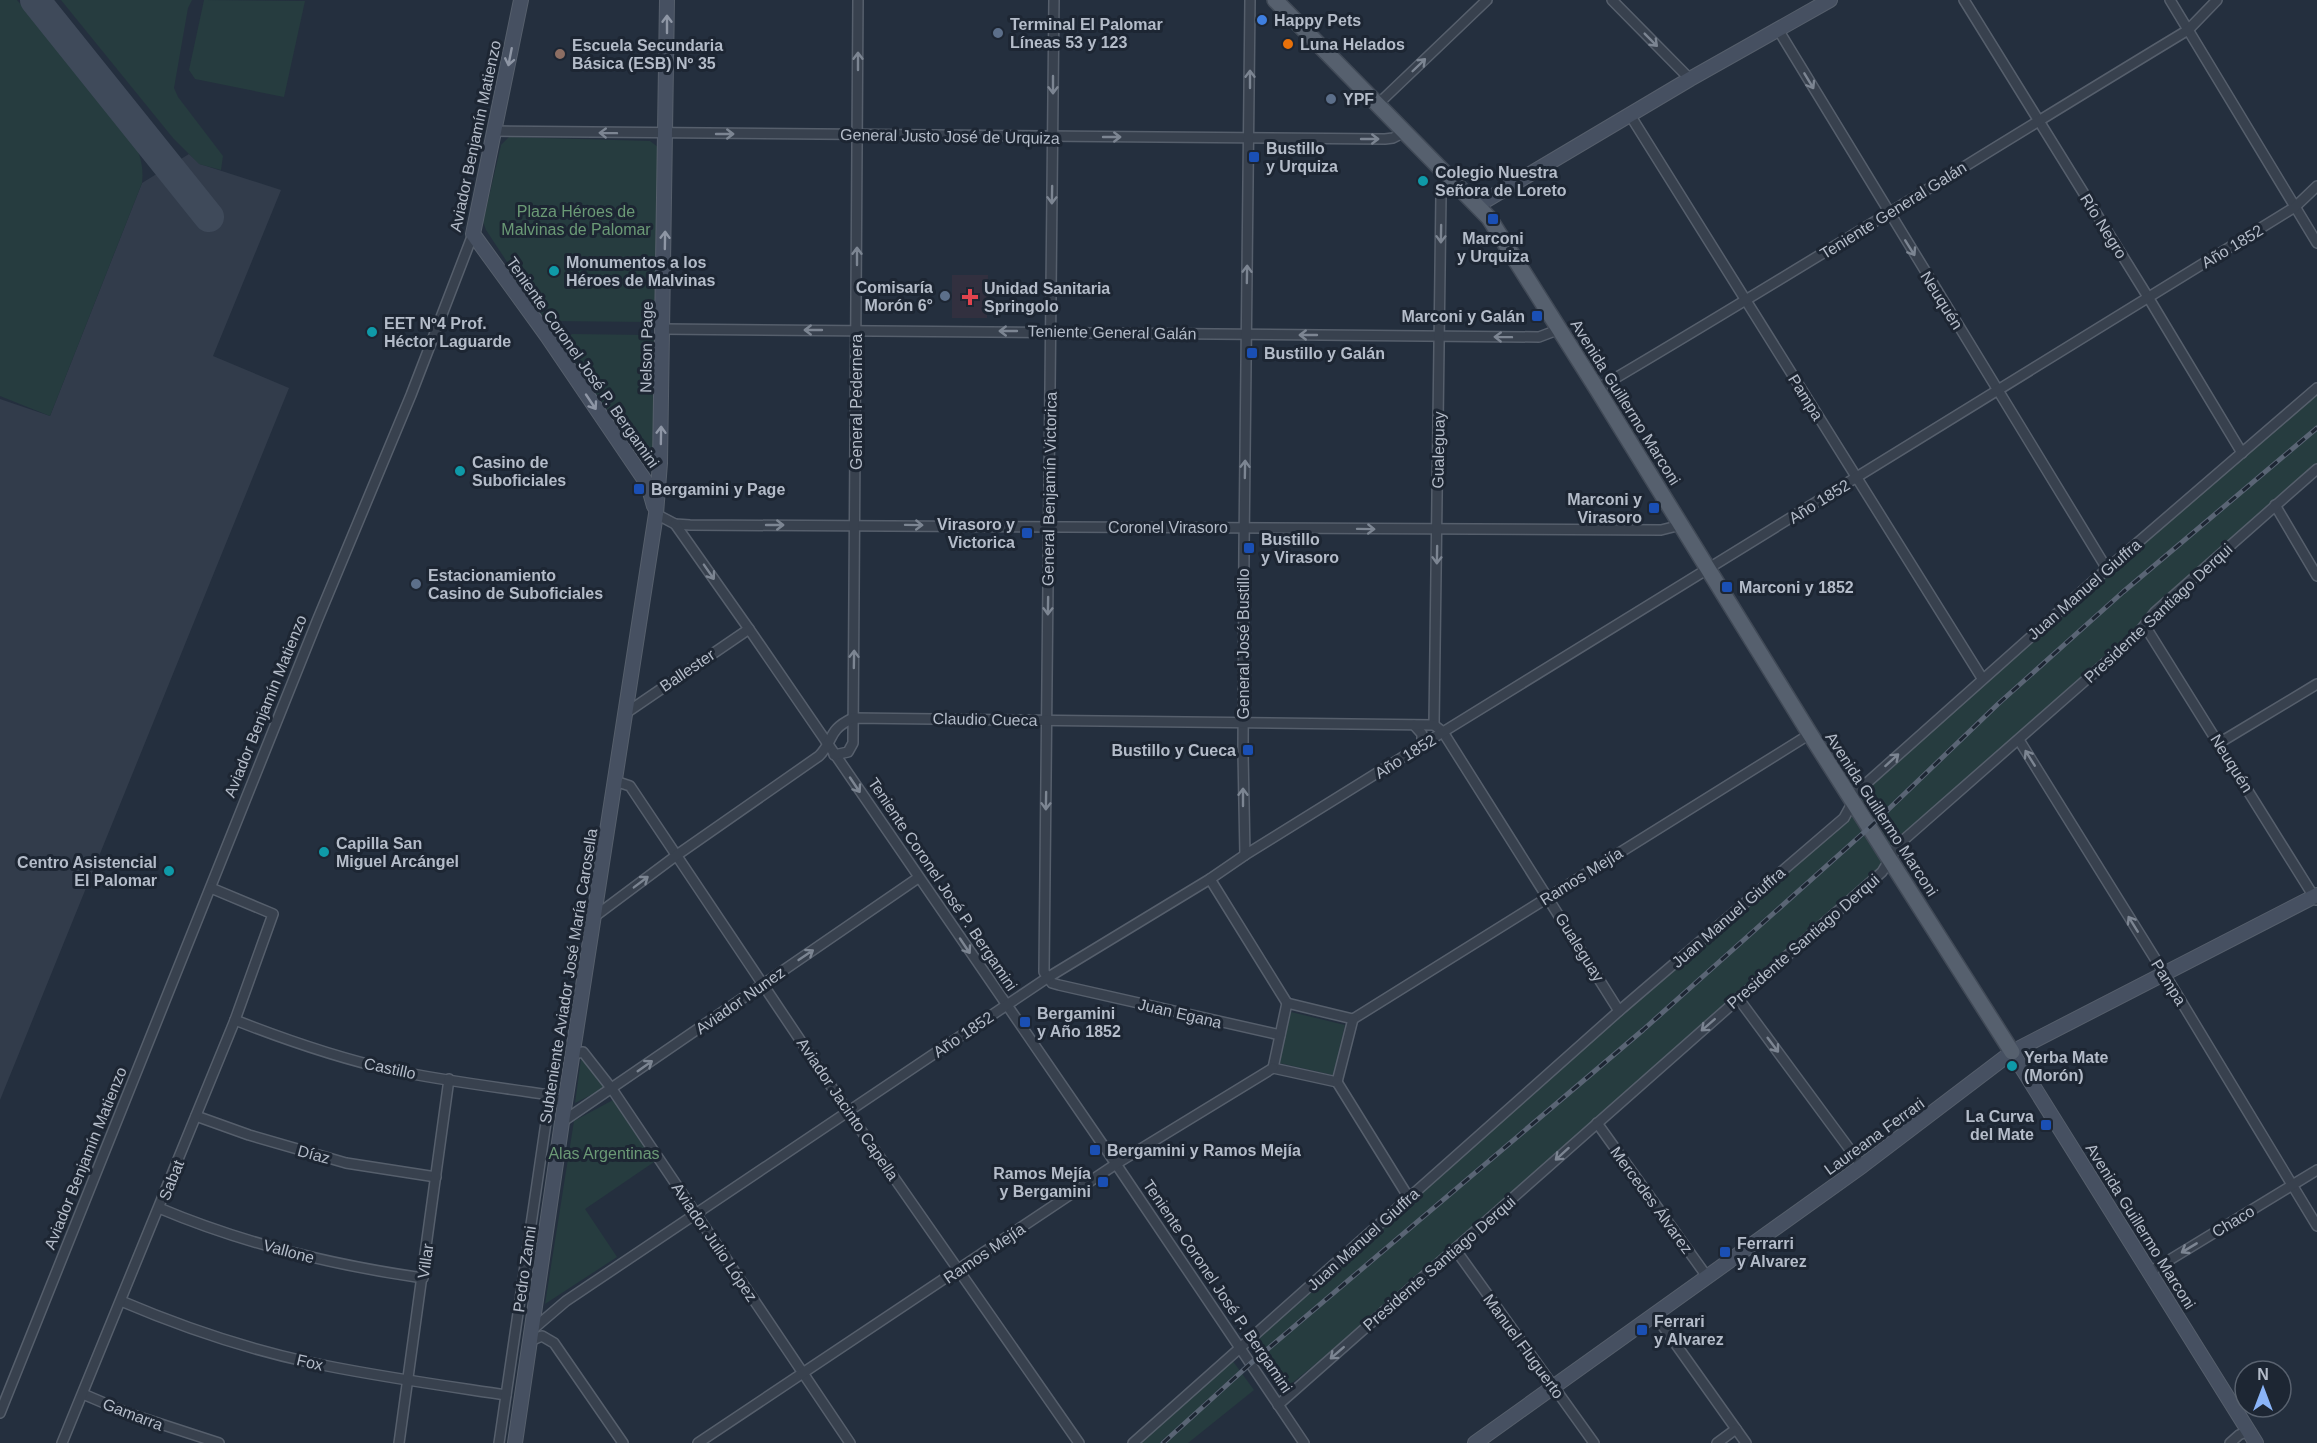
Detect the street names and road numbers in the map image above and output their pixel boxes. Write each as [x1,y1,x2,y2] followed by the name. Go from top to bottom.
[447,39,504,233] street label: Aviador Benjamín Matienzo
[840,126,1060,147] street label: General Justo José de Urquiza
[1817,158,1969,262] street label: Teniente General Galán
[2077,191,2130,262] street label: Río Negro
[2199,221,2266,271] street label: Año 1852
[503,254,662,471] street label: Teniente Coronel José P. Bergamini
[1917,268,1966,332] street label: Neuquén
[637,301,656,393] street label: Nelson Page
[1568,316,1684,488] street label: Avenida Guillermo Marconi
[1027,323,1197,342] street label: Teniente General Galán
[848,334,865,470] street label: General Pedernera
[1785,371,1826,423] street label: Pampa
[1039,392,1060,586] street label: General Benjamín Victorica
[1429,411,1448,489] street label: Gualeguay
[1786,476,1853,527] street label: Año 1852
[1108,519,1228,536] street label: Coronel Virasoro
[2024,536,2144,643] street label: Juan Manuel Giuffra
[2081,540,2236,686] street label: Presidente Santiago Derqui
[1235,568,1252,720] street label: General José Bustillo
[221,612,310,800] street label: Aviador Benjamín Matienzo
[657,646,718,695] street label: Ballester
[932,710,1038,729] street label: Claudio Cueca
[1822,729,1941,899] street label: Avenida Guillermo Marconi
[1372,731,1439,782] street label: Año 1852
[2207,731,2256,795] street label: Neuquén
[865,775,1020,994] street label: Teniente Coronel José P. Bergamini
[537,827,600,1125] street label: Subteniente Aviador José María Carosella
[1537,844,1626,909] street label: Ramos Mejía
[1668,864,1788,971] street label: Juan Manuel Giuffra
[1724,871,1883,1012] street label: Presidente Santiago Derqui
[1552,910,1607,985] street label: Gualeguay
[2148,956,2189,1008] street label: Pampa
[693,963,788,1037] street label: Aviador Nunez
[1136,996,1224,1031] street label: Juan Egana
[930,1008,997,1061] street label: Año 1852
[794,1035,902,1184] street label: Aviador Jacinto Capella
[362,1055,417,1082] street label: Castillo
[41,1064,130,1252] street label: Aviador Benjamín Matienzo
[1821,1095,1927,1178] street label: Laureana Ferrari
[2083,1140,2199,1312] street label: Avenida Guillermo Marconi
[296,1142,332,1167] street label: Díaz
[1607,1143,1697,1257] street label: Mercedes Álvarez
[156,1157,187,1203] street label: Sabat
[1140,1177,1295,1396] street label: Teniente Coronel José P. Bergamini
[669,1180,761,1305] street label: Aviador Julio López
[1304,1185,1423,1294] street label: Juan Manuel Giuffra
[1360,1193,1519,1334] street label: Presidente Santiago Derqui
[2209,1202,2258,1241] street label: Chaco
[940,1220,1028,1287] street label: Ramos Mejía
[510,1225,539,1313] street label: Pedro Zanni
[261,1237,316,1266] street label: Vallone
[415,1242,436,1280] street label: Villar
[1480,1291,1567,1402] street label: Manuel Fluguerto
[295,1351,325,1374] street label: Fox
[100,1395,165,1434] street label: Gamarra

